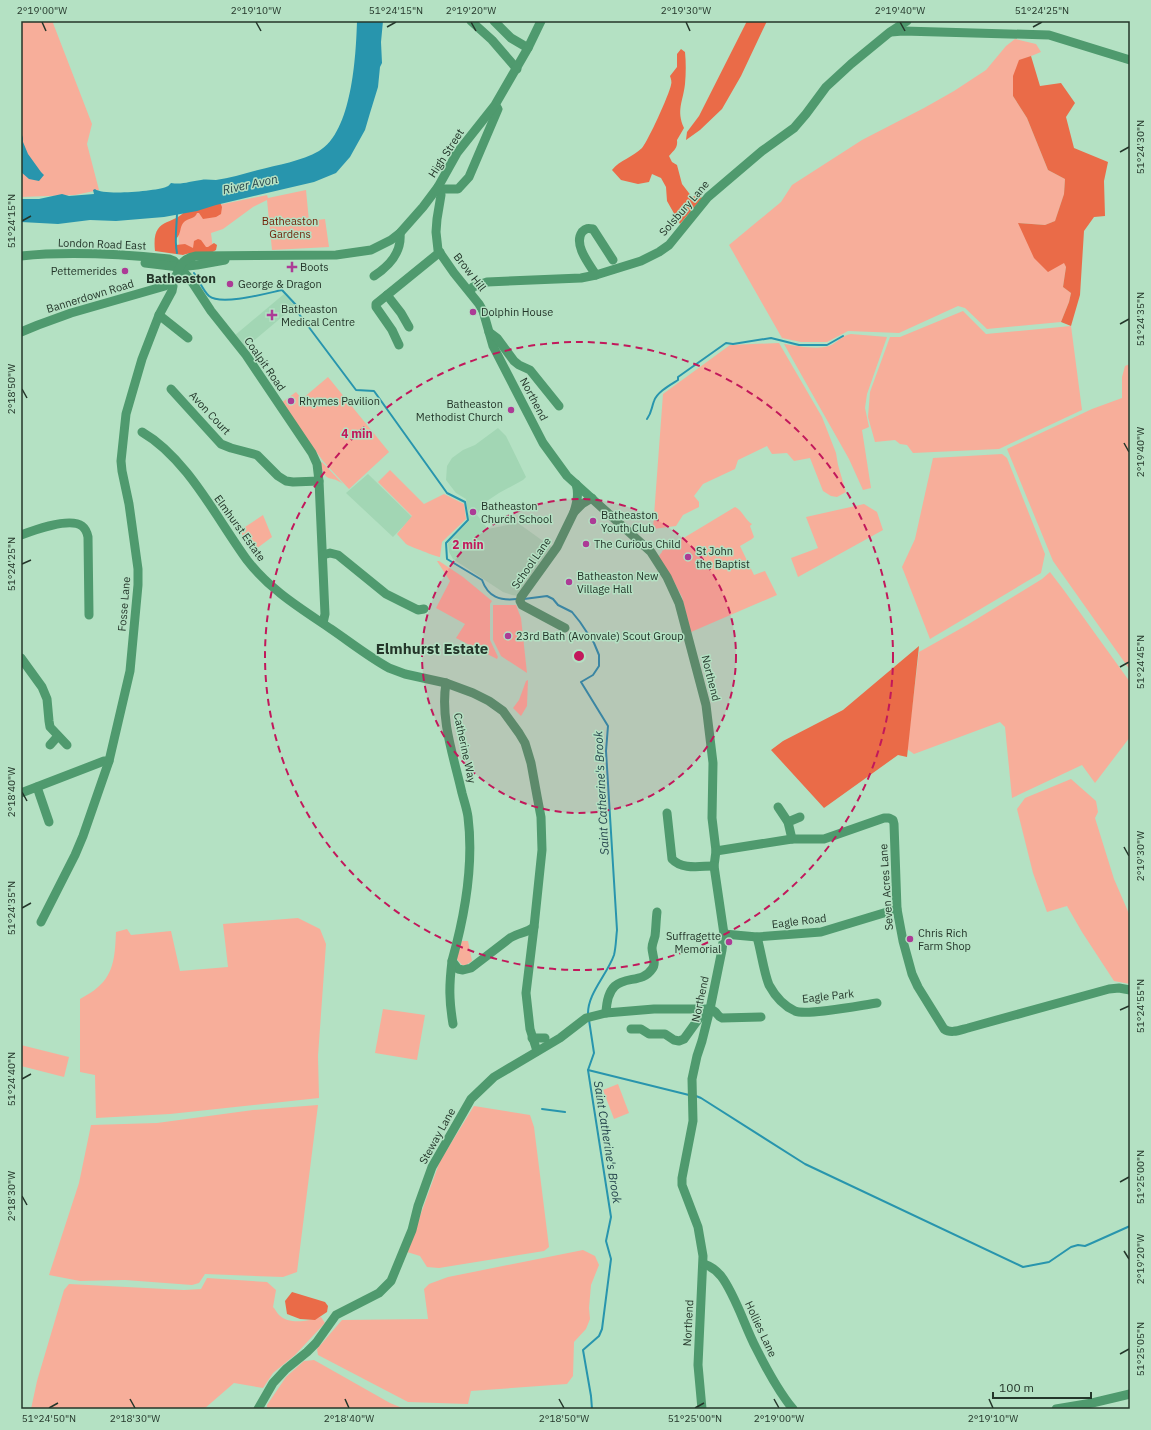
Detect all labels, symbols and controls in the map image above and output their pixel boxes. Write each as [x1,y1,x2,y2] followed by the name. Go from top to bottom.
[17,4,67,17] text: 2°19'00"W
[231,4,281,17] text: 2°19'10"W
[369,4,423,17] text: 51°24'15"N
[446,4,496,17] text: 2°19'20"W
[661,4,711,17] text: 2°19'30"W
[875,4,925,17] text: 2°19'40"W
[1015,4,1069,17] text: 51°24'25"N
[1134,120,1147,174] text: 51°24'30"N
[425,126,467,180] street label: High Street
[221,171,279,197] water label: River Avon
[656,177,712,239] street label: Solsbury Lane
[5,194,18,248] text: 51°24'15"N
[262,214,318,241] park label: Batheaston Gardens
[58,235,147,253] street label: London Road East
[451,250,489,294] street label: Brow Hill
[300,260,329,274] place label: Boots
[287,262,297,272] marker: Boots
[51,264,117,278] place label: Pettemerides
[120,266,130,276] marker: Pettemerides
[146,270,216,287] district label: Batheaston
[45,276,135,316] street label: Bannerdown Road
[238,277,322,291] place label: George & Dragon
[225,279,235,289] marker: George & Dragon
[1134,292,1147,346] text: 51°24'35"N
[281,302,355,329] place label: Batheaston Medical Centre
[481,305,553,319] place label: Dolphin House
[468,307,478,317] marker: Dolphin House
[266,309,278,321] marker: Batheaston Medical Centre
[241,334,289,394] street label: Coalpit Road
[5,364,18,414] text: 2°18'50"W
[517,375,551,423] street label: Northend
[186,388,234,438] street label: Avon Court
[299,394,380,408] place label: Rhymes Pavilion
[286,396,296,406] marker: Rhymes Pavilion
[416,397,503,424] place label: Batheaston Methodist Church
[506,405,516,415] marker: Batheaston Methodist Church
[341,426,373,441] text: 4 min
[1134,427,1147,477] text: 2°19'40"W
[211,492,269,564] street label: Elmhurst Estate
[481,499,552,526] place label: Batheaston Church School
[468,507,478,517] marker: Batheaston Church School
[601,508,658,535] place label: Batheaston Youth Club
[588,516,598,526] marker: Batheaston Youth Club
[508,535,554,591] street label: School Lane
[5,537,18,591] text: 51°24'25"N
[452,537,484,552] text: 2 min
[594,537,681,551] place label: The Curious Child
[581,539,591,549] marker: The Curious Child
[696,544,750,571] place label: St John the Baptist
[683,552,693,562] marker: St John the Baptist
[577,569,659,596] place label: Batheaston New Village Hall
[115,576,133,632] street label: Fosse Lane
[564,577,574,587] marker: Batheaston New Village Hall
[516,629,684,643] place label: 23rd Bath (Avonvale) Scout Group
[503,631,513,641] marker: 23rd Bath (Avonvale) Scout Group
[1134,635,1147,689] text: 51°24'45"N
[376,639,488,658] district label: Elmhurst Estate
[572,649,586,663] centre of rings
[699,654,723,702] street label: Northend
[451,712,479,785] street label: Catherine Way
[590,730,612,855] water label: Saint Catherine's Brook
[5,767,18,817] text: 2°18'40"W
[1134,831,1147,881] text: 2°19'30"W
[876,843,896,931] street label: Seven Acres Lane
[5,881,18,935] text: 51°24'35"N
[771,911,827,931] street label: Eagle Road
[918,926,971,953] place label: Chris Rich Farm Shop
[666,929,721,956] place label: Suffragette Memorial
[905,934,915,944] marker: Chris Rich Farm Shop
[724,937,734,947] marker: Suffragette Memorial
[688,975,712,1023] street label: Northend
[1134,979,1147,1033] text: 51°24'55"N
[801,986,855,1006] street label: Eagle Park
[5,1052,18,1106] text: 51°24'40"N
[591,1080,625,1205] water label: Saint Catherine's Brook
[416,1105,458,1167] street label: Steway Lane
[1134,1150,1147,1204] text: 51°25'00"N
[5,1171,18,1221] text: 2°18'30"W
[1134,1234,1147,1284] text: 2°19'20"W
[680,1299,696,1347] street label: Northend
[742,1299,780,1359] street label: Hollies Lane
[1134,1322,1147,1376] text: 51°25'05"N
[993,1374,1091,1400] scale bar
[999,1380,1034,1395] text: 100 m
[22,1412,76,1425] text: 51°24'50"N
[110,1412,160,1425] text: 2°18'30"W
[324,1412,374,1425] text: 2°18'40"W
[539,1412,589,1425] text: 2°18'50"W
[668,1412,722,1425] text: 51°25'00"N
[754,1412,804,1425] text: 2°19'00"W
[968,1412,1018,1425] text: 2°19'10"W

